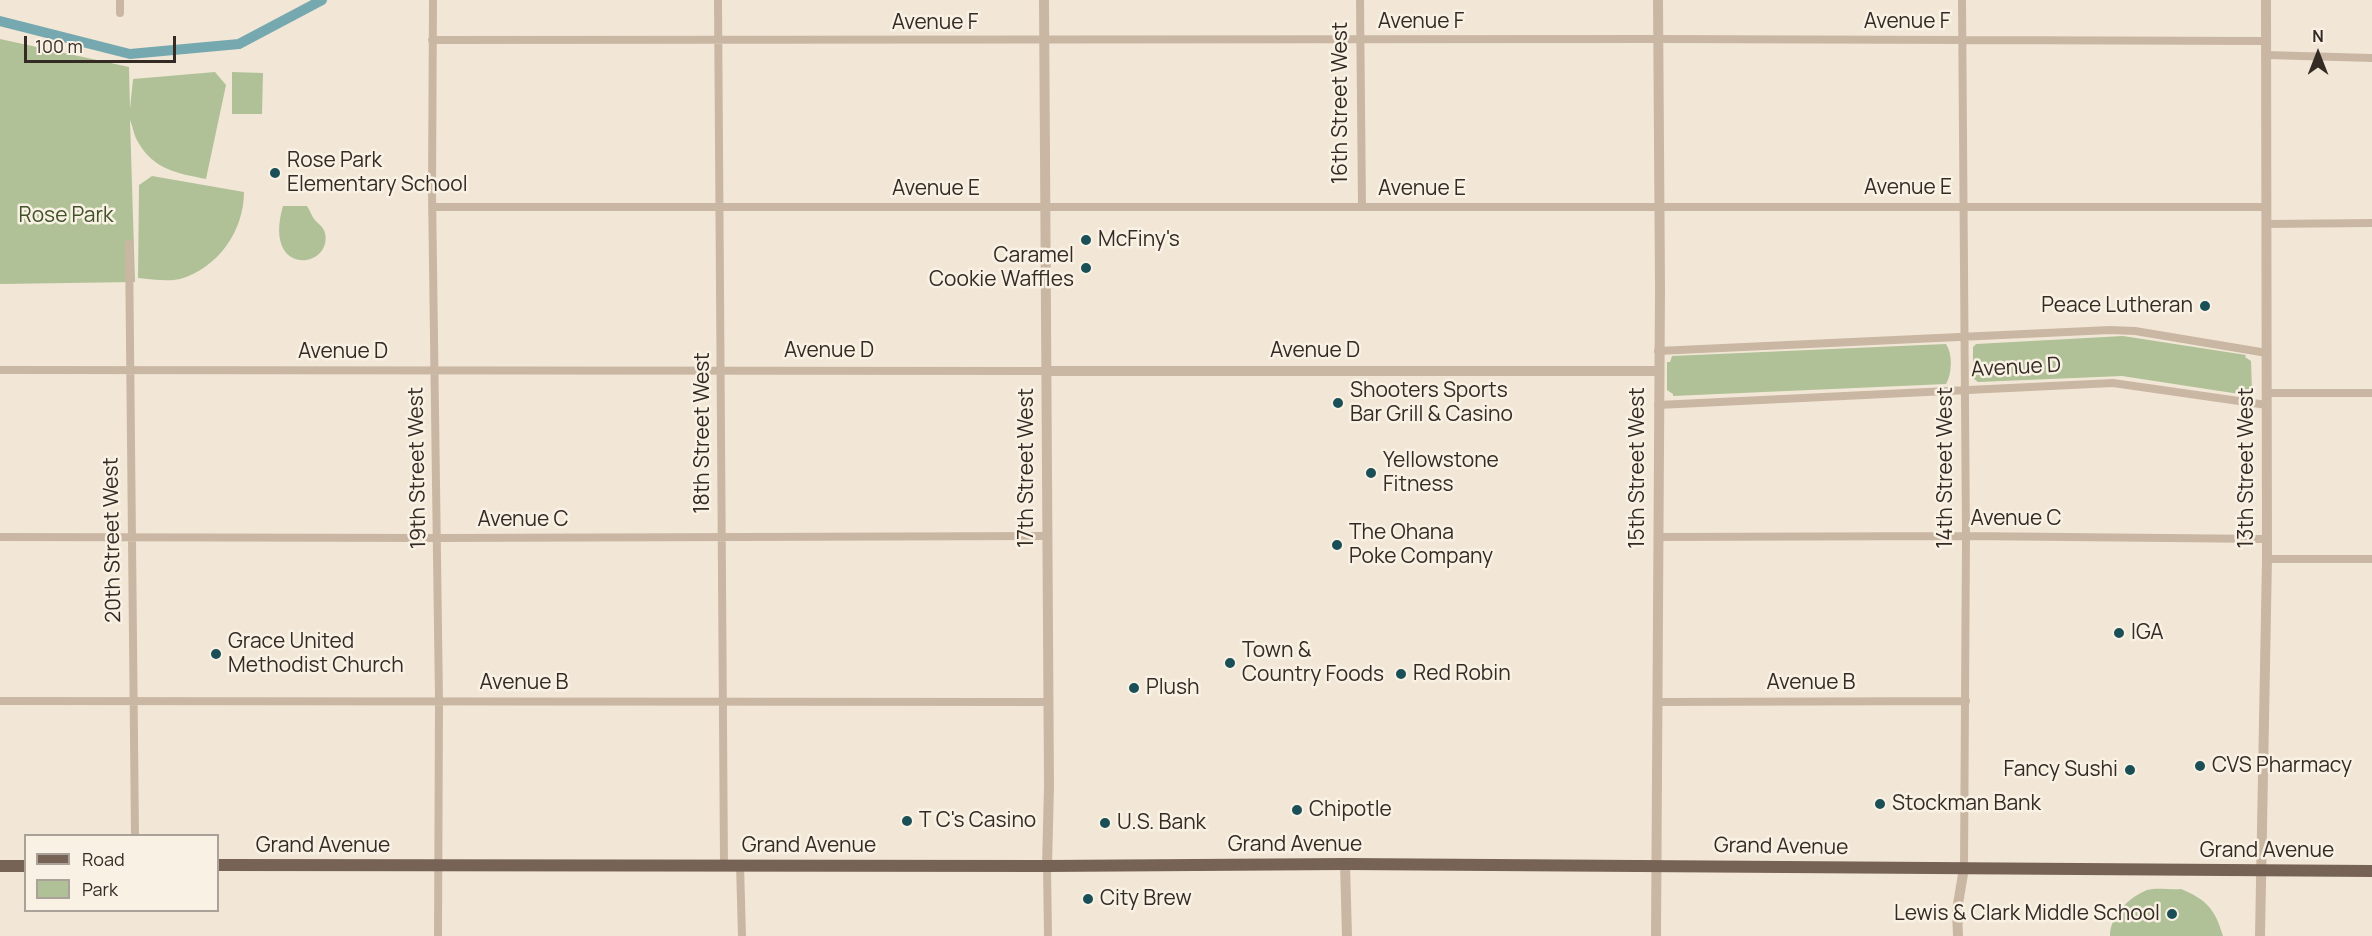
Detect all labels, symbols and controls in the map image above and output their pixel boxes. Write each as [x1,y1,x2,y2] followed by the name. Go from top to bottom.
[1378,9,1464,35] street label: Avenue F
[1864,9,1950,35] street label: Avenue F
[892,10,978,36] street label: Avenue F
[1328,22,1354,184] street label: 16th Street West
[27,24,178,62] scale bar
[2288,24,2348,84] north arrow
[2312,25,2324,47] text: N
[35,34,83,58] text: 100 m
[287,148,468,198] place label: Rose Park Elementary School
[268,166,282,180] marker: Rose Park Elementary School
[1864,175,1952,201] street label: Avenue E
[892,176,980,202] street label: Avenue E
[1378,176,1466,202] street label: Avenue E
[19,203,113,229] park label: Rose Park
[1098,227,1180,253] place label: McFiny's
[1079,233,1093,247] marker: McFiny's
[929,243,1074,293] place label: Caramel Cookie Waffles
[1079,261,1093,275] marker: Caramel Cookie Waffles
[2041,293,2193,319] place label: Peace Lutheran
[2198,299,2212,313] marker: Peace Lutheran
[784,338,874,364] street label: Avenue D
[1270,338,1360,364] street label: Avenue D
[298,339,388,365] street label: Avenue D
[690,352,716,514] street label: 18th Street West
[1970,353,2062,383] street label: Avenue D
[1350,378,1513,428] place label: Shooters Sports Bar Grill & Casino
[404,387,432,549] street label: 19th Street West
[1625,387,1651,549] street label: 15th Street West
[1933,387,1959,549] street label: 14th Street West
[1014,388,1040,548] street label: 17th Street West
[2234,388,2260,548] street label: 13th Street West
[1331,396,1345,410] marker: Shooters Sports Bar Grill & Casino
[1383,448,1499,498] place label: Yellowstone Fitness
[99,457,127,623] street label: 20th Street West
[1364,466,1378,480] marker: Yellowstone Fitness
[1970,506,2062,532] street label: Avenue C
[477,507,569,533] street label: Avenue C
[1349,520,1493,570] place label: The Ohana Poke Company
[1330,538,1344,552] marker: The Ohana Poke Company
[2131,620,2164,646] place label: IGA
[2112,626,2126,640] marker: IGA
[228,629,404,679] place label: Grace United Methodist Church
[1242,638,1384,688] place label: Town & Country Foods
[209,647,223,661] marker: Grace United Methodist Church
[1223,656,1237,670] marker: Town & Country Foods
[1413,661,1511,687] place label: Red Robin
[1394,667,1408,681] marker: Red Robin
[480,670,568,696] street label: Avenue B
[1767,670,1855,696] street label: Avenue B
[1146,675,1200,701] place label: Plush
[1127,681,1141,695] marker: Plush
[2212,753,2352,779] place label: CVS Pharmacy
[2003,757,2118,783] place label: Fancy Sushi
[2193,759,2207,773] marker: CVS Pharmacy
[2123,763,2137,777] marker: Fancy Sushi
[1892,791,2041,817] place label: Stockman Bank
[1309,797,1392,823] place label: Chipotle
[1873,797,1887,811] marker: Stockman Bank
[1290,803,1304,817] marker: Chipotle
[919,808,1036,834] place label: T C's Casino
[1117,810,1206,836] place label: U.S. Bank
[900,814,914,828] marker: T C's Casino
[1098,816,1112,830] marker: U.S. Bank
[1228,832,1362,858] street label: Grand Avenue
[256,833,390,859] street label: Grand Avenue
[742,833,876,859] street label: Grand Avenue
[1714,833,1848,861] street label: Grand Avenue
[24,834,219,912] legend
[2200,838,2334,864] street label: Grand Avenue
[82,847,125,871] text: Road
[82,877,118,901] text: Park
[1100,886,1192,912] place label: City Brew
[1081,892,1095,906] marker: City Brew
[1894,901,2160,927] place label: Lewis & Clark Middle School
[2165,907,2179,921] marker: Lewis & Clark Middle School

